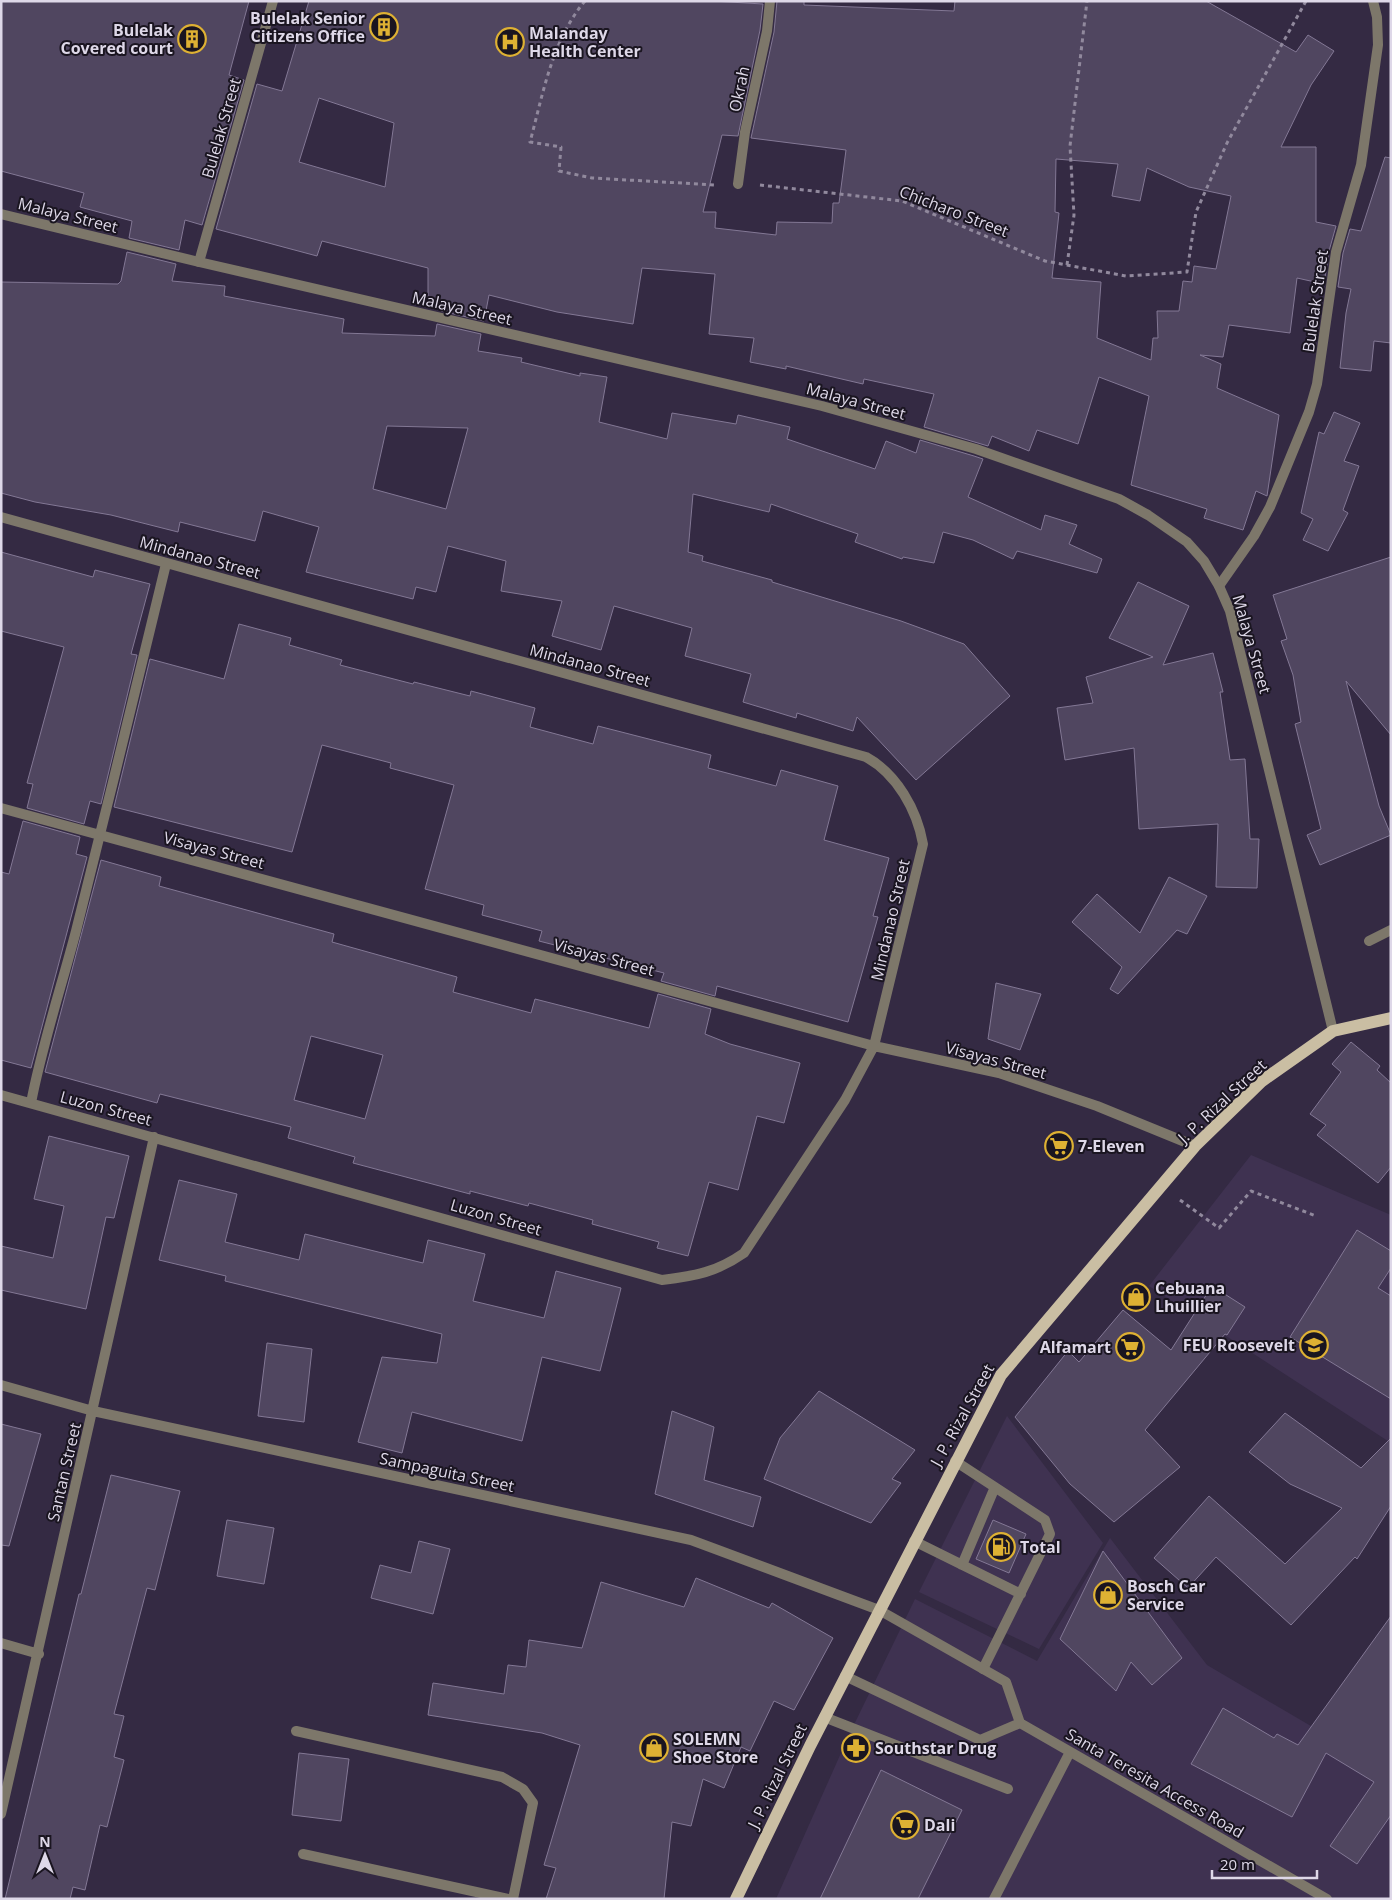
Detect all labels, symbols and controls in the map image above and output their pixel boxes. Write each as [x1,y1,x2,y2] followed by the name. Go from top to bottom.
[250,7,365,47] place label: Bulelak Senior Citizens Office
[369,12,399,42] building icon: Bulelak Senior Citizens Office
[60,19,173,59] place label: Bulelak Covered court
[529,22,641,62] place label: Malanday Health Center
[177,24,207,54] building icon: Bulelak Covered court
[495,27,525,57] hospital icon: Malanday Health Center
[723,64,755,114] street label: Okrah
[196,75,246,181] street label: Bulelak Street
[896,180,1012,242] street label: Chicharo Street
[16,192,120,238] street label: Malaya Street
[1297,248,1333,354] street label: Bulelak Street
[410,286,514,330] street label: Malaya Street
[804,377,908,425] street label: Malaya Street
[137,530,263,584] street label: Mindanao Street
[1227,592,1277,696] street label: Malaya Street
[527,638,653,692] street label: Mindanao Street
[161,826,267,874] street label: Visayas Street
[865,857,915,983] street label: Mindanao Street
[551,933,657,981] street label: Visayas Street
[943,1036,1049,1084] street label: Visayas Street
[1171,1054,1271,1149] street label: J. P. Rizal Street
[58,1085,155,1131] street label: Luzon Street
[1044,1131,1074,1161] supermarket icon: 7-Eleven
[1078,1135,1145,1157] place label: 7-Eleven
[448,1193,544,1241] street label: Luzon Street
[1155,1277,1225,1317] place label: Cebuana Lhuillier
[1121,1282,1151,1312] shop icon: Cebuana Lhuillier
[1299,1330,1329,1360] school or university icon: FEU Roosevelt
[1115,1332,1145,1362] supermarket icon: Alfamart
[1183,1334,1295,1356] place label: FEU Roosevelt
[1040,1336,1111,1358] place label: Alfamart
[924,1360,999,1472] street label: J. P. Rizal Street
[42,1420,86,1524] street label: Santan Street
[378,1447,517,1497] street label: Sampaguita Street
[986,1532,1016,1562] fuel station icon: Total
[1020,1536,1061,1558] place label: Total
[1127,1575,1206,1615] place label: Bosch Car Service
[1093,1580,1123,1610] shop icon: Bosch Car Service
[741,1720,812,1834] street label: J. P. Rizal Street
[1062,1723,1248,1843] street label: Santa Teresita Access Road
[673,1728,758,1768] place label: SOLEMN Shoe Store
[639,1733,669,1763] shop icon: SOLEMN Shoe Store
[841,1733,871,1763] pharmacy icon: Southstar Drug
[875,1737,996,1759] place label: Southstar Drug
[890,1810,920,1840] supermarket icon: Dali
[924,1814,955,1836] place label: Dali
[20,1830,70,1880] north arrow
[39,1832,51,1851] text: N
[1212,1848,1317,1880] scale bar
[1220,1854,1255,1874] text: 20 m

